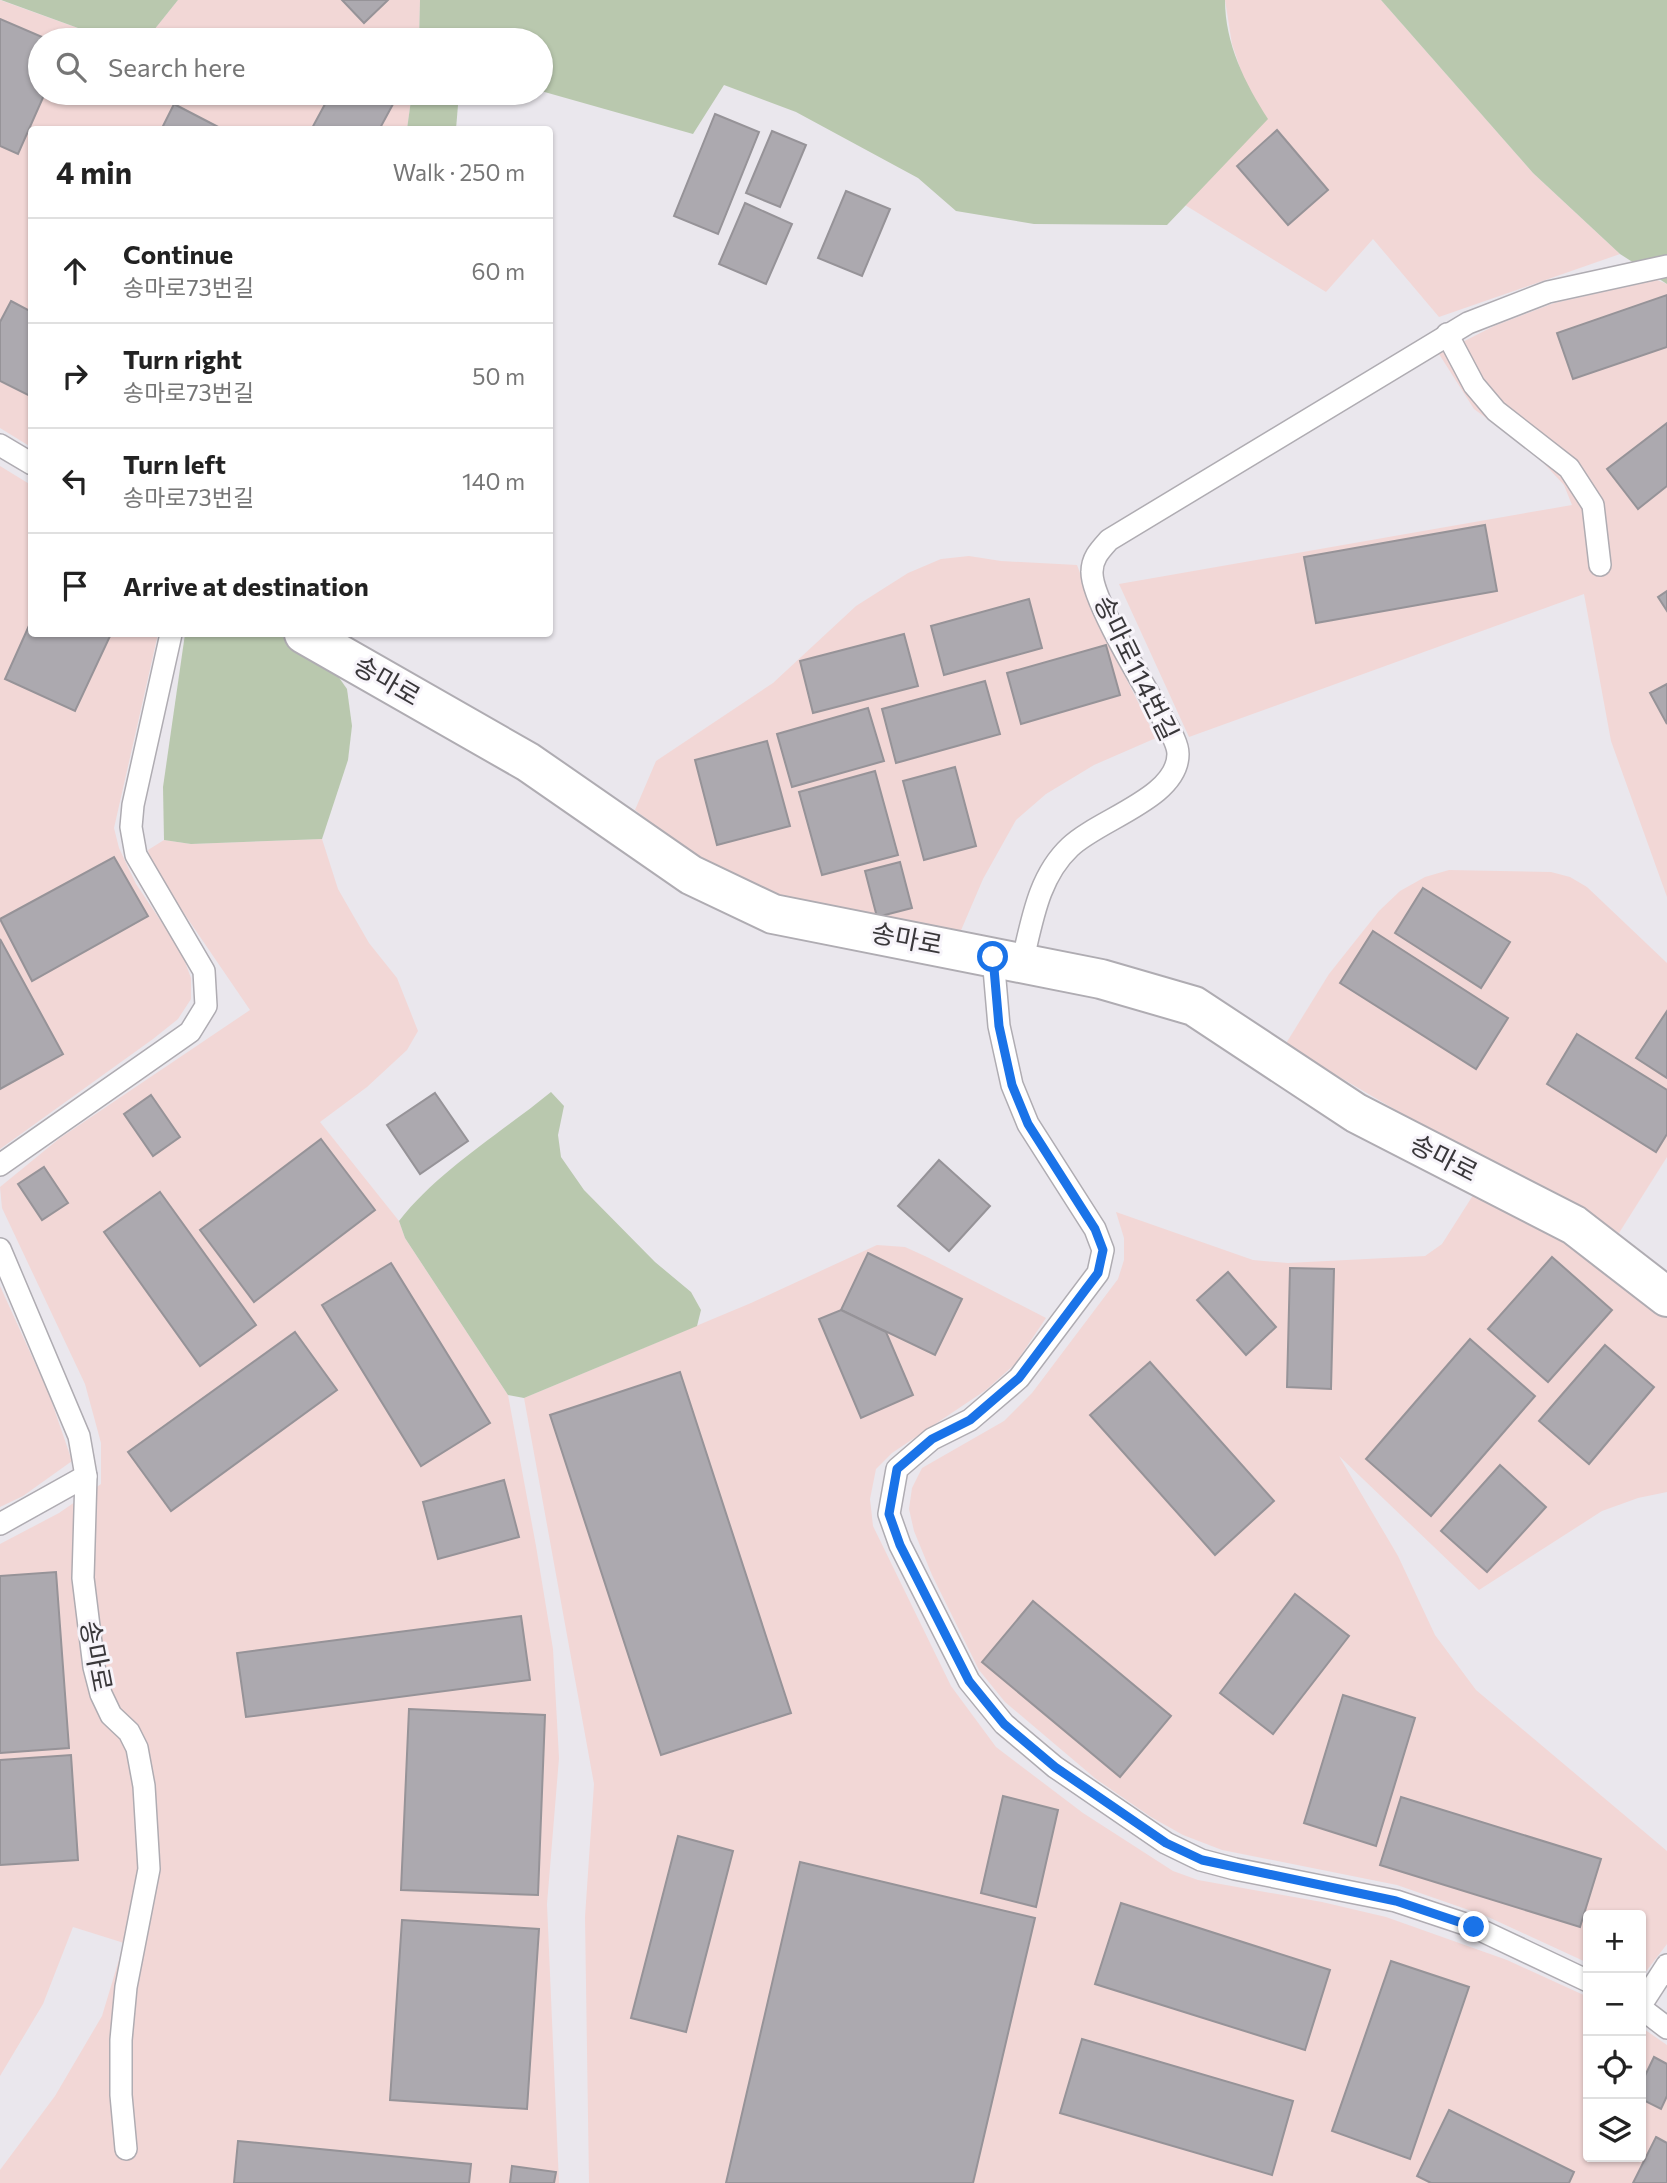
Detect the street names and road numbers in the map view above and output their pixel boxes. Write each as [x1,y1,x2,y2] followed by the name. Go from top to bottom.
[1089,590,1186,745] street label: 송마로114번길
[349,648,427,711] street label: 송마로
[869,915,945,960] street label: 송마로
[1406,1127,1484,1187] street label: 송마로
[75,1618,120,1694] street label: 송마로

